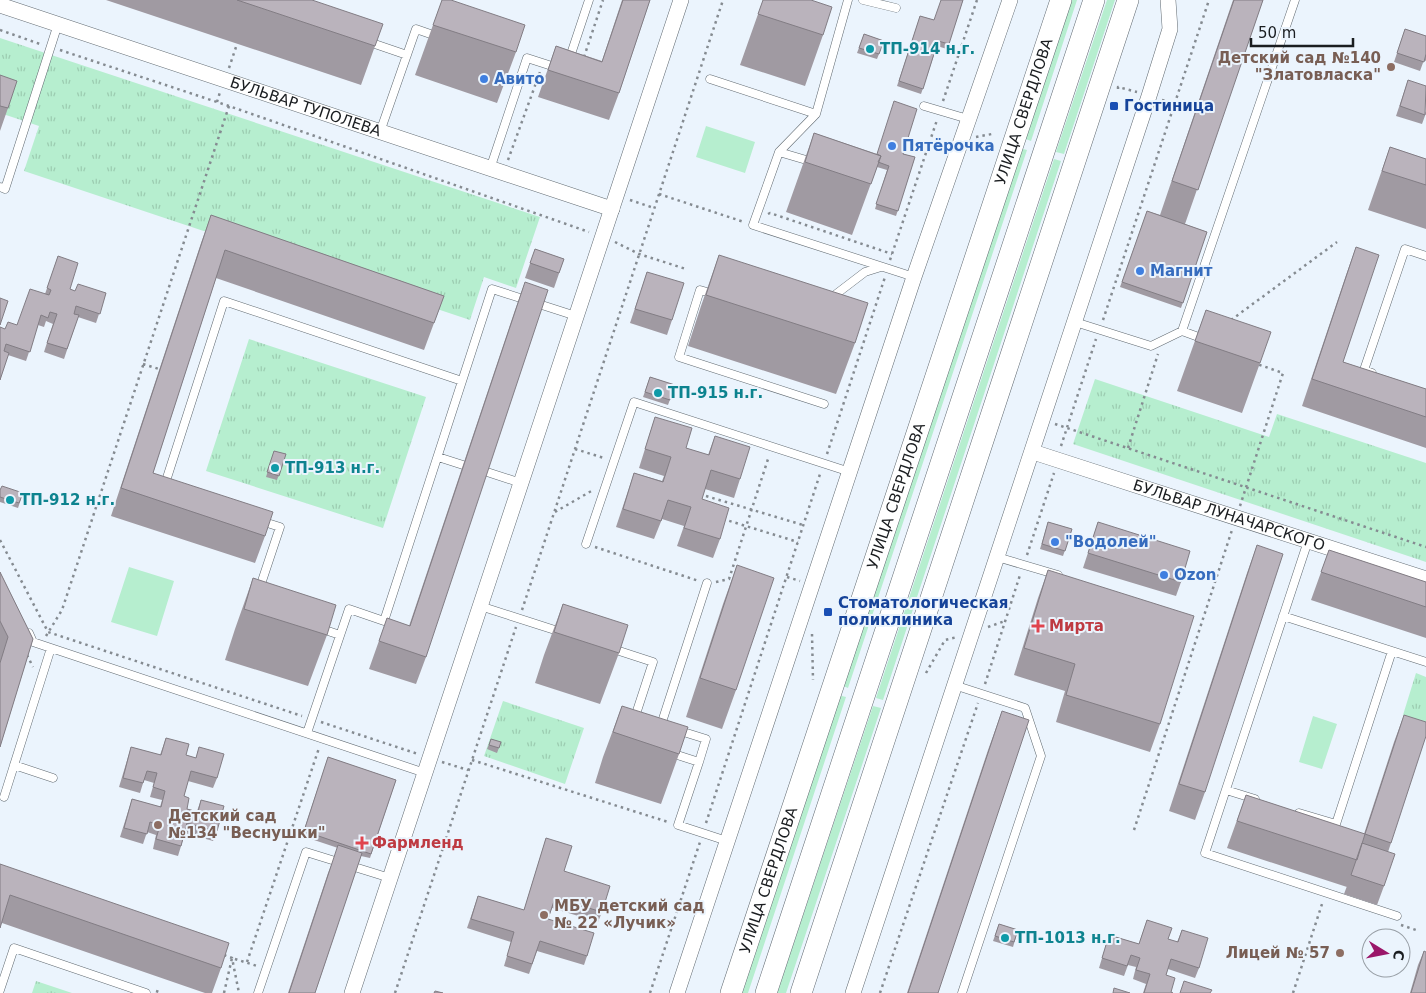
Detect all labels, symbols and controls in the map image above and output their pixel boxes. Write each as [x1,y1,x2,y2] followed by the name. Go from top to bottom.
[1251,15,1354,47] scale bar
[1258,24,1296,42] text: 50 m
[991,35,1057,187] street label: УЛИЦА СВЕРДЛОВА
[880,40,975,58] place label: ТП-914 н.г.
[864,43,876,55] marker: ТП-914 н.г.
[1218,49,1381,84] place label: Детский сад №140 "Златовласка"
[1385,61,1397,73] marker: Детский сад №140 "Златовласка"
[494,70,545,88] place label: Авито
[228,73,384,141] street label: БУЛЬВАР ТУПОЛЕВА
[478,73,490,85] marker: Авито
[1124,97,1214,115] place label: Гостиница
[1108,100,1120,112] marker: Гостиница
[902,137,995,155] place label: Пятёрочка
[886,140,898,152] marker: Пятёрочка
[1150,262,1213,280] place label: Магнит
[1134,265,1146,277] marker: Магнит
[668,384,763,402] place label: ТП-915 н.г.
[652,387,664,399] marker: ТП-915 н.г.
[864,420,929,571] street label: УЛИЦА СВЕРДЛОВА
[285,459,380,477] place label: ТП-913 н.г.
[269,462,281,474] marker: ТП-913 н.г.
[1131,476,1327,555] street label: БУЛЬВАР ЛУНАЧАРСКОГО
[20,491,115,509] place label: ТП-912 н.г.
[4,494,16,506] marker: ТП-912 н.г.
[1065,533,1156,551] place label: "Водолей"
[1049,536,1061,548] marker: "Водолей"
[1174,566,1216,584] place label: Ozon
[1158,569,1170,581] marker: Ozon
[838,594,1008,629] place label: Стоматологическая поликлиника
[822,606,834,618] marker: Стоматологическая поликлиника
[1049,617,1104,635] place label: Мирта
[1031,619,1045,633] marker: Мирта
[736,804,801,956] street label: УЛИЦА СВЕРДЛОВА
[168,807,325,842] place label: Детский сад №134 "Веснушки"
[152,819,164,831] marker: Детский сад №134 "Веснушки"
[372,834,464,852] place label: Фармленд
[356,837,368,849] marker: Фармленд
[554,897,705,932] place label: МБУ детский сад № 22 «Лучик»
[538,909,550,921] marker: МБУ детский сад № 22 «Лучик»
[1361,928,1411,978] north arrow
[1015,929,1121,947] place label: ТП-1013 н.г.
[999,932,1011,944] marker: ТП-1013 н.г.
[1226,944,1330,962] place label: Лицей № 57
[1334,947,1346,959] marker: Лицей № 57
[1390,949,1408,962] text: С

